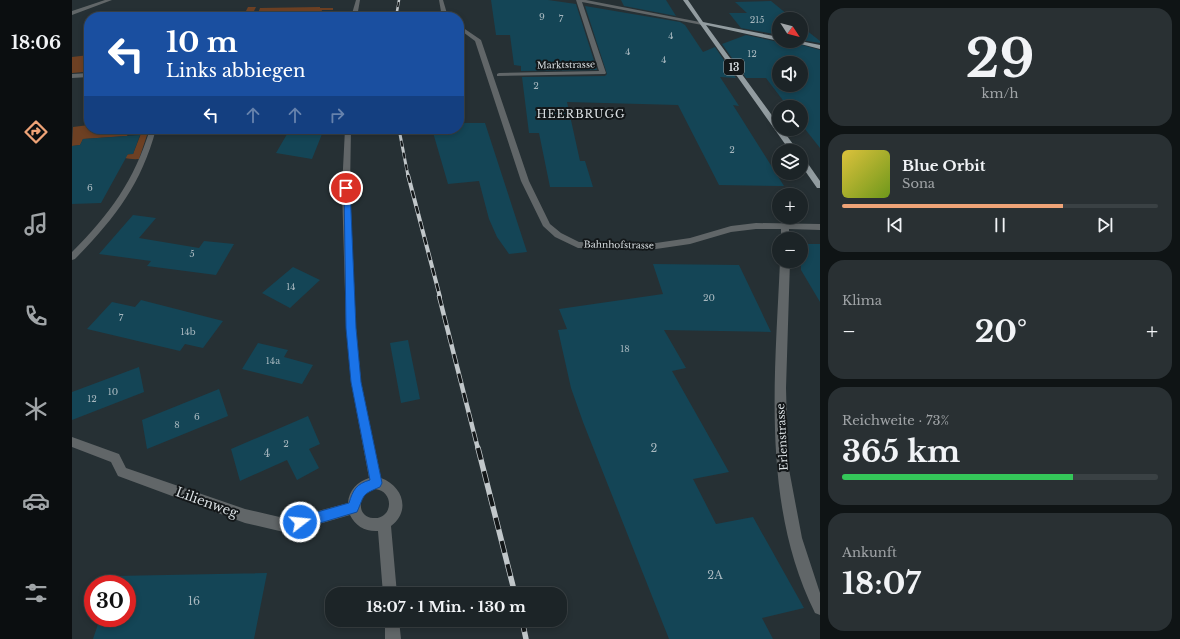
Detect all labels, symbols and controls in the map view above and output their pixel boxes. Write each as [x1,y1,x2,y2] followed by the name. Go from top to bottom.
[539,11,545,22] house number: 9
[772,12,808,48] north arrow
[772,12,808,268] map controls
[559,13,564,24] house number: 7
[750,14,764,25] house number: 215
[166,25,238,60] text: 10 m
[966,27,1034,91] text: 29
[100,28,152,80] icon: left
[668,30,674,41] house number: 4
[11,32,61,54] text: 18:06
[625,46,631,57] house number: 4
[747,48,757,59] house number: 12
[661,54,667,65] house number: 4
[772,56,808,92] button: sound
[537,58,595,71] street label: Marktstrasse
[724,59,744,75] road number: 13
[166,60,305,82] text: Links abbiegen
[533,80,539,91] house number: 2
[982,85,1018,102] text: km/h
[772,100,808,136] button: search
[200,104,222,126] icon: left
[242,104,264,126] icon: ahead
[284,104,306,126] icon: ahead
[326,104,348,126] icon: right
[536,107,626,121] district label: HEERBRUGG
[22,118,50,146] icon: directions
[729,144,735,155] house number: 2
[772,144,808,180] button: layers
[902,156,985,175] text: Blue Orbit
[329,171,363,205] pin
[902,175,935,192] text: Sona
[335,177,357,199] icon: arrive
[87,182,93,193] house number: 6
[772,188,808,224] button: +
[22,210,50,238] icon: music
[884,214,906,236] icon: previous
[989,214,1011,236] icon: pause
[1094,214,1116,236] icon: next
[772,232,808,268] button: −
[584,238,654,251] street label: Bahnhofstrasse
[189,248,195,259] house number: 5
[286,281,296,292] house number: 14
[703,292,715,303] house number: 20
[842,292,882,309] text: Klima
[22,302,50,330] icon: phone
[119,312,124,323] house number: 7
[975,313,1027,350] text: 20°
[842,318,856,345] text: −
[1146,318,1158,345] text: +
[180,326,196,337] house number: 14b
[620,343,630,354] house number: 18
[266,355,280,366] house number: 14a
[108,386,118,397] house number: 10
[87,393,97,404] house number: 12
[22,395,50,423] icon: climate
[773,403,791,471] street label: Erlenstrasse
[194,411,200,422] house number: 6
[842,412,949,429] text: Reichweite · 73%
[174,419,180,430] house number: 8
[842,433,960,470] text: 365 km
[283,438,289,449] house number: 2
[651,441,658,455] house number: 2
[264,446,270,460] house number: 4
[173,483,240,522] street label: Lilienweg
[22,487,50,515] icon: car
[279,501,321,543] position arrow
[842,544,897,561] text: Ankunft
[842,565,921,602] text: 18:07
[707,568,723,582] house number: 2A
[84,575,136,627] speed limit sign: 30
[22,579,50,607] icon: filters
[188,594,200,608] house number: 16
[366,597,526,616] text: 18:07 · 1 Min. · 130 m

